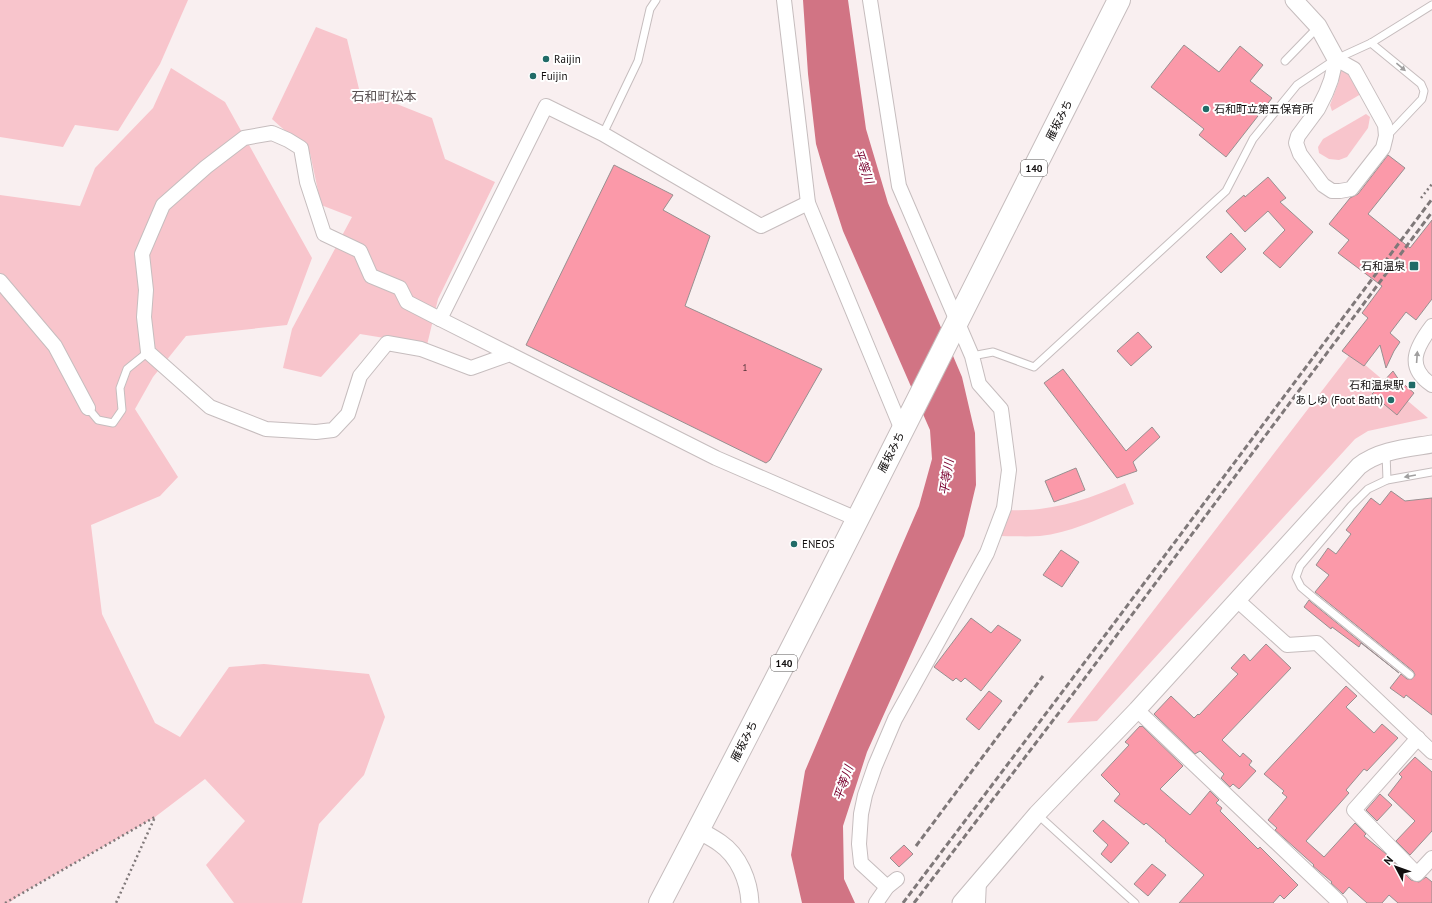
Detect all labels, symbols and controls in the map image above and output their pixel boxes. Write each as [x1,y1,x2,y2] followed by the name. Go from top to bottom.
[554,52,581,66] place label: Raijin
[541,54,551,64] marker: Raijin
[1396,63,1407,72] one-way arrow
[541,69,567,83] place label: Fuijin
[528,71,538,81] marker: Fuijin
[351,88,417,105] district label: 石和町松本
[1043,97,1075,143] street label: 雁坂みち
[1214,102,1314,116] place label: 石和町立第五保育所
[1201,104,1211,114] marker: 石和町立第五保育所
[851,147,878,187] water label: 平等川
[1021,160,1047,176] road number: 140
[1361,259,1406,273] place label: 石和温泉
[1408,260,1420,272] marker: 石和温泉
[1413,351,1420,363] one-way arrow
[743,362,748,373] house number: 1
[1349,378,1404,392] place label: 石和温泉駅
[1407,380,1417,390] marker: 石和温泉駅
[1295,393,1383,407] place label: あしゆ (Foot Bath)
[1386,395,1396,405] marker: あしゆ (Foot Bath)
[875,429,907,475] street label: 雁坂みち
[936,456,957,496] water label: 平等川
[1404,473,1416,479] one-way arrow
[802,537,835,551] place label: ENEOS
[789,539,799,549] marker: ENEOS
[771,655,797,671] road number: 140
[728,718,760,764] street label: 雁坂みち
[830,762,857,802] water label: 平等川
[1376,847,1416,887] north arrow
[1381,853,1396,868] text: N

